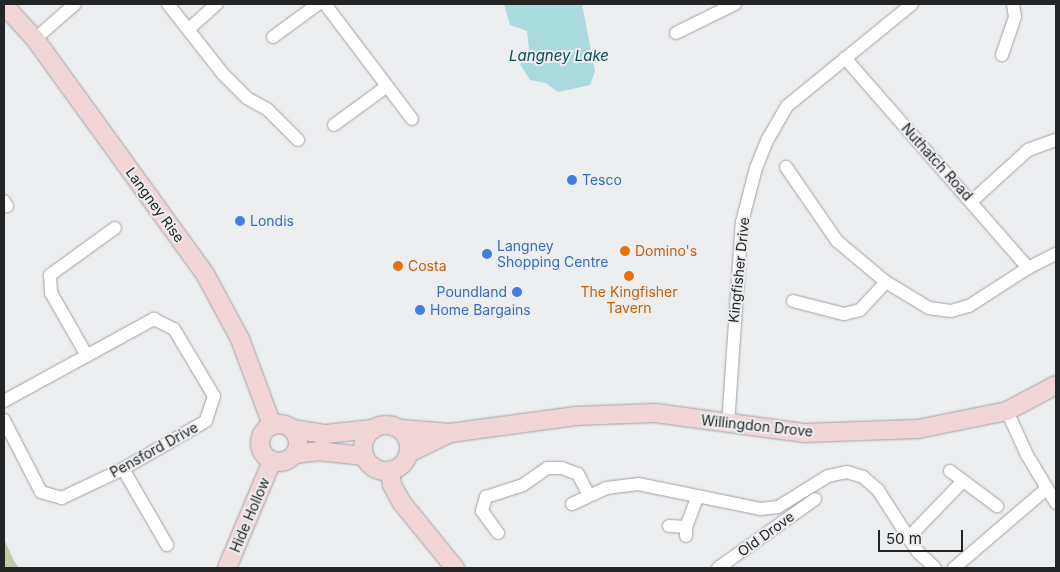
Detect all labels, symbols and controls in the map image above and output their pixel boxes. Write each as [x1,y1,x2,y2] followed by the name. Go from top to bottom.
[509,47,609,65] water label: Langney Lake
[898,120,976,204] street label: Nuthatch Road
[122,164,188,246] street label: Langney Rise
[582,172,622,188] place label: Tesco
[566,174,578,186] marker: Tesco
[250,213,294,229] place label: Londis
[234,215,246,227] marker: Londis
[725,216,753,324] street label: Kingfisher Drive
[497,238,608,270] place label: Langney Shopping Centre
[635,243,697,259] place label: Domino's
[619,245,631,257] marker: Domino's
[481,248,493,260] marker: Langney Shopping Centre
[408,258,447,274] place label: Costa
[392,260,404,272] marker: Costa
[623,270,635,282] marker: The Kingfisher Tavern
[437,284,507,300] place label: Poundland
[581,284,677,316] place label: The Kingfisher Tavern
[511,286,523,298] marker: Poundland
[430,302,531,318] place label: Home Bargains
[414,304,426,316] marker: Home Bargains
[700,412,814,440] street label: Willingdon Drove
[107,419,201,481] street label: Pensford Drive
[227,475,273,555] street label: Hide Hollow
[735,508,797,560] street label: Old Drove
[880,520,965,552] scale bar
[886,529,922,548] text: 50 m

